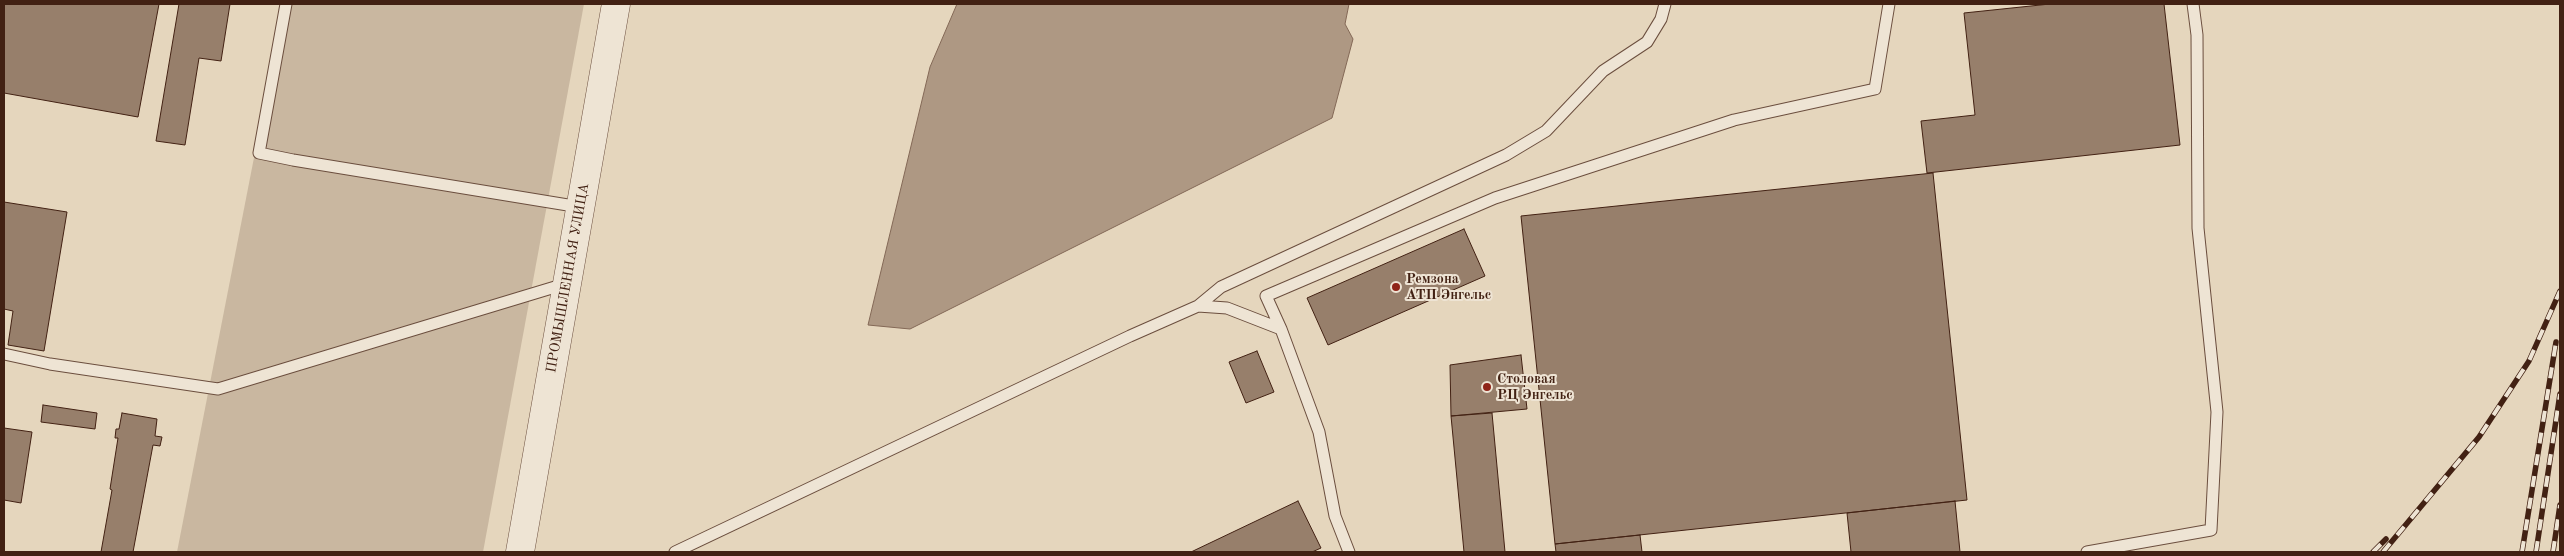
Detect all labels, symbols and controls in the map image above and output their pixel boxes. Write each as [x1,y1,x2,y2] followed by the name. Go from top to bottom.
[543,182,593,374] street label: ПРОМЫШЛЕННАЯ УЛИЦА
[1406,271,1491,304] place label: Ремзона АТП Энгельс
[1390,281,1402,293] marker: Ремзона АТП Энгельс
[1497,371,1573,404] place label: Столовая РЦ Энгельс
[1481,381,1493,393] marker: Столовая РЦ Энгельс

